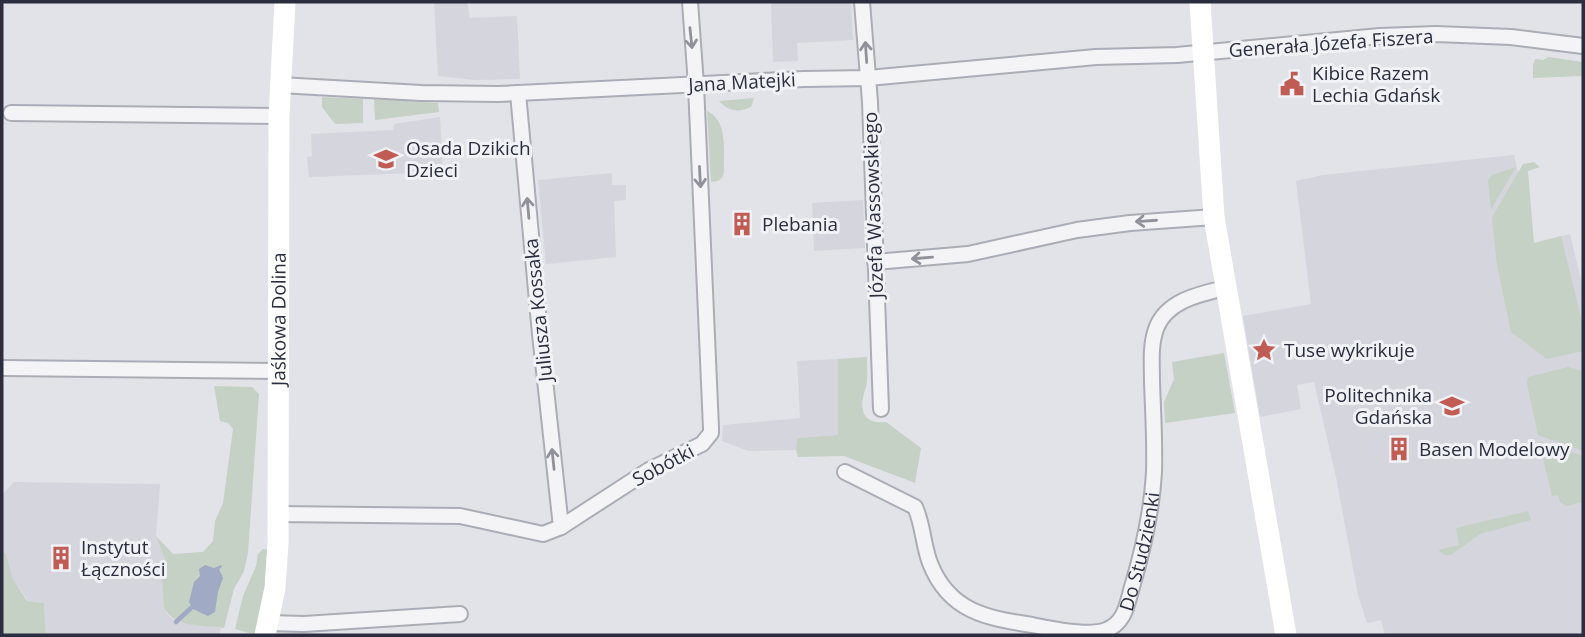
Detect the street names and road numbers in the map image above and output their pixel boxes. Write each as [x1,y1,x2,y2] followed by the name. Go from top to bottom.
[1228,23,1434,63] street label: Generała Józefa Fiszera
[686,66,796,98] street label: Jana Matejki
[857,111,889,301] street label: Józefa Wassowskiego
[518,237,559,385] street label: Juliusza Kossaka
[265,252,292,388] street label: Jaśkowa Dolina
[628,438,698,492] street label: Sobótki
[1113,491,1165,614] street label: Do Studzienki

